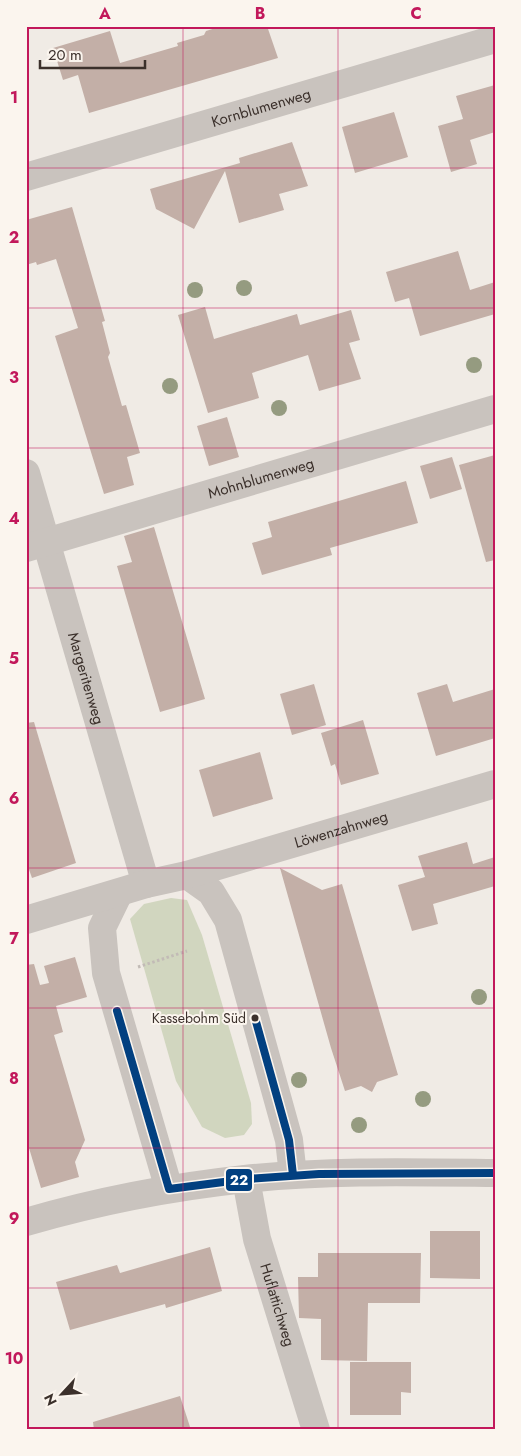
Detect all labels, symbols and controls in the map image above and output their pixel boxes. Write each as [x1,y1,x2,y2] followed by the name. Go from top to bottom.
[98,2,111,25] text: A
[255,2,265,25] text: B
[410,2,422,25] text: C
[40,38,145,70] scale bar
[48,44,82,66] text: 20 m
[209,83,313,133] street label: Kornblumenweg
[10,86,18,109] text: 1
[9,226,19,249] text: 2
[9,366,19,389] text: 3
[205,452,317,504] street label: Mohnblumenweg
[8,507,20,530] text: 4
[62,630,110,727] street label: Margeritenweg
[9,647,19,670] text: 5
[9,787,19,810] text: 6
[292,805,391,854] street label: Löwenzahnweg
[9,927,19,950] text: 7
[152,1008,246,1028] place label: Kassebohm Süd
[250,1013,260,1023] marker: Kassebohm Süd
[9,1067,19,1090] text: 8
[225,1168,253,1192] line badge: 22
[230,1170,248,1190] text: 22
[9,1207,19,1230] text: 9
[254,1261,301,1349] street label: Huflattichweg
[5,1347,23,1370] text: 10
[38,1368,88,1418] north arrow
[39,1390,62,1409] text: N

